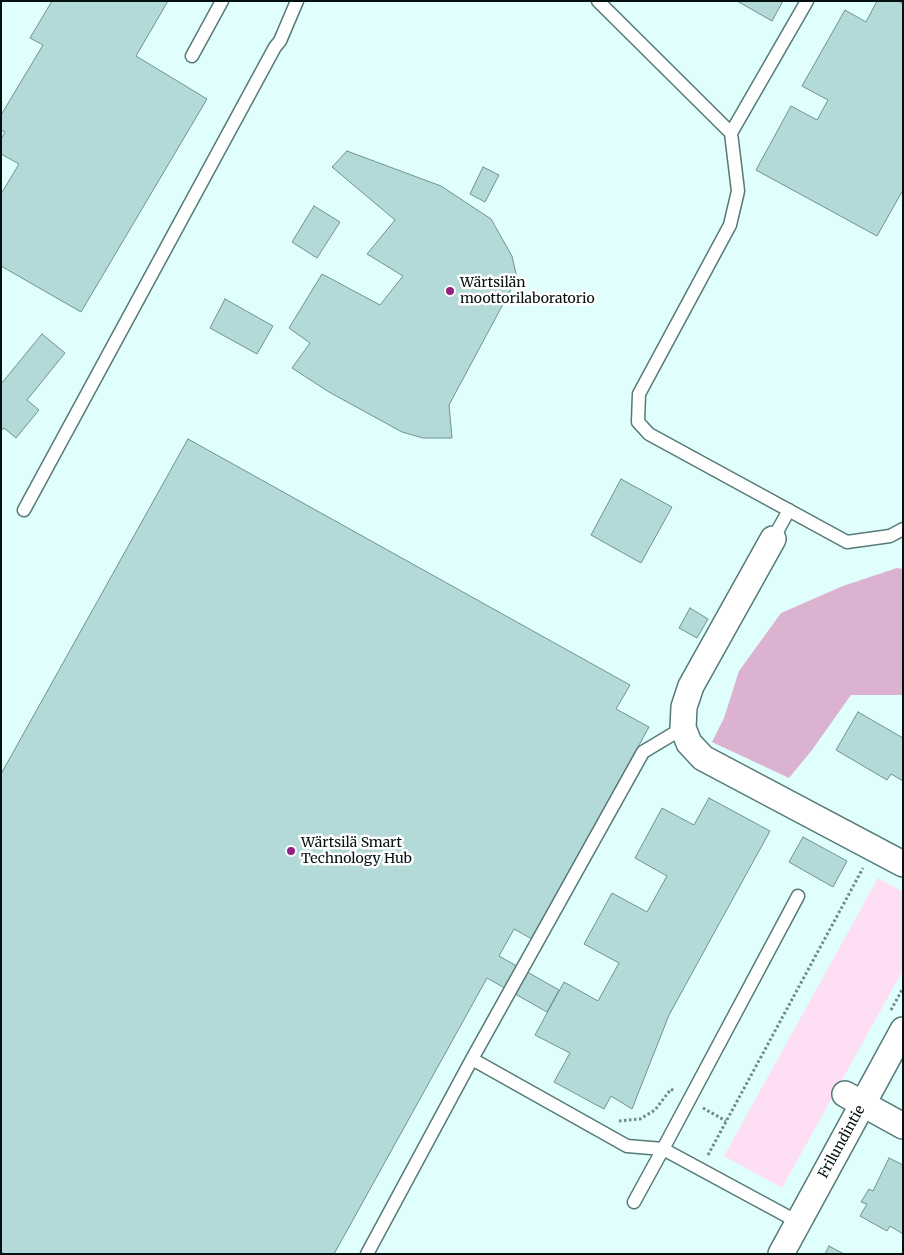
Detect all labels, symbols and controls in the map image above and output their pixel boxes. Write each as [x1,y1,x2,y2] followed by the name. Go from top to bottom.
[460,275,595,308] place label: Wärtsilän moottorilaboratorio
[444,285,456,297] marker: Wärtsilän moottorilaboratorio
[301,835,412,868] place label: Wärtsilä Smart Technology Hub
[285,845,297,857] marker: Wärtsilä Smart Technology Hub
[815,1103,869,1181] street label: Frilundintie

